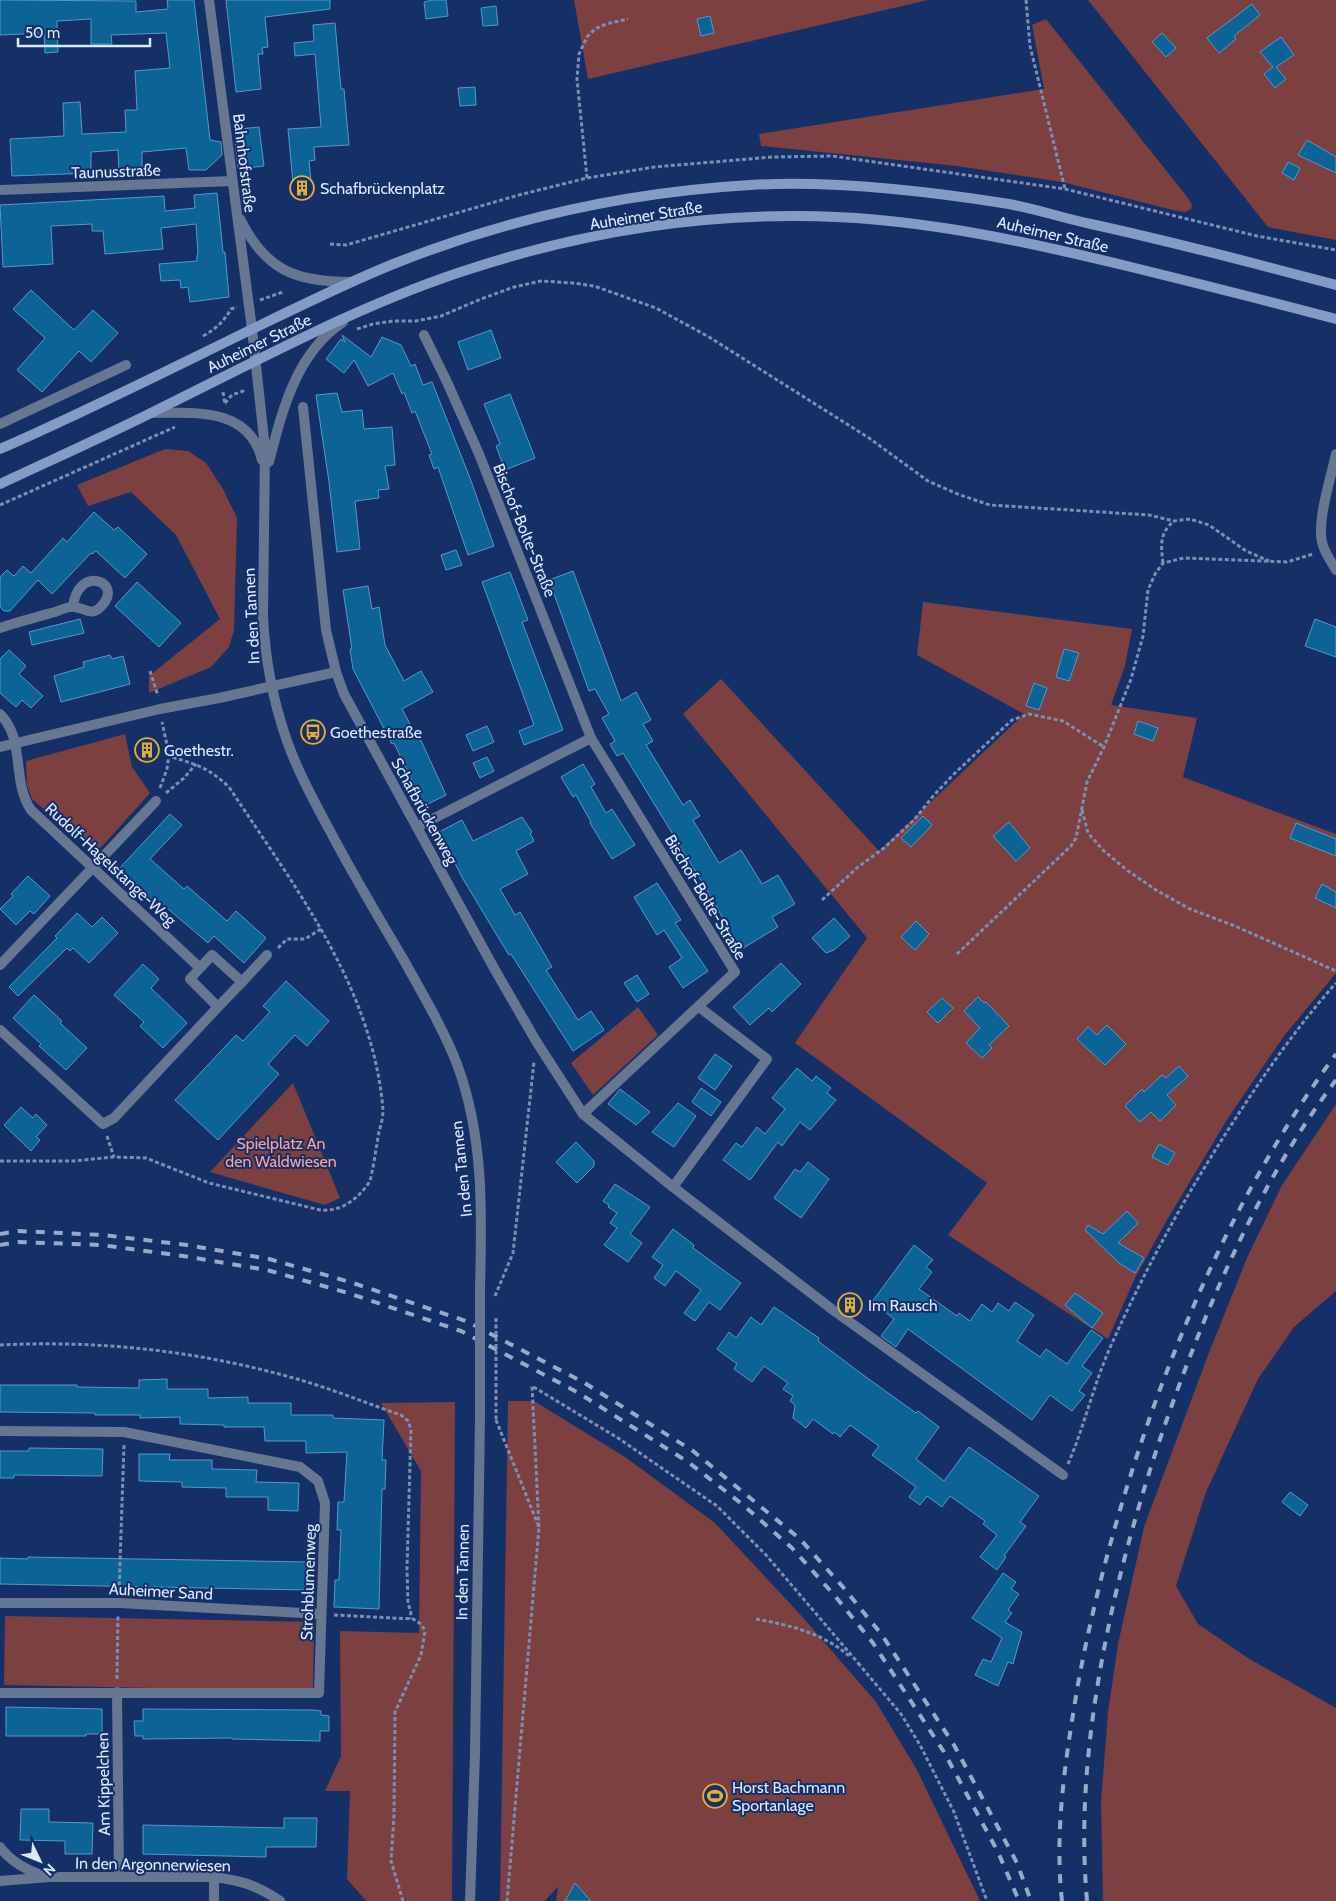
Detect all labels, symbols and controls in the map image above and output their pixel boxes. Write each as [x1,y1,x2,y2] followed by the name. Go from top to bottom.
[18,15,150,47] scale bar
[25,24,60,42] text: 50 m
[229,113,260,214] street label: Bahnhofstraße
[71,160,161,183] street label: Taunusstraße
[289,175,315,201] building icon: Schafbrückenplatz
[320,179,445,198] place label: Schafbrückenplatz
[588,197,704,234] street label: Auheimer Straße
[995,212,1110,257] street label: Auheimer Straße
[204,310,314,377] street label: Auheimer Straße
[489,461,560,600] street label: Bischof-Bolte-Straße
[239,567,264,665] street label: In den Tannen
[300,719,326,745] bus stop icon: Goethestraße
[330,723,422,742] place label: Goethestraße
[134,737,160,763] building icon: Goethestr.
[164,741,234,760] place label: Goethestr.
[387,754,462,869] street label: Schafbrückenweg
[41,799,181,931] street label: Rudolf-Hagelstange-Weg
[661,831,750,963] street label: Bischof-Bolte-Straße
[447,1120,476,1218] street label: In den Tannen
[225,1134,337,1171] park label: Spielplatz An den Waldwiesen
[837,1292,863,1318] building icon: Im Rausch
[868,1296,938,1315] place label: Im Rausch
[297,1522,320,1641] street label: Strohblumenweg
[452,1524,473,1620] street label: In den Tannen
[109,1579,213,1604] street label: Auheimer Sand
[93,1732,114,1836] street label: Am Kippelchen
[732,1778,845,1815] place label: Horst Bachmann Sportanlage
[702,1783,728,1809] sports icon: Horst Bachmann Sportanlage
[15,1836,65,1886] north arrow
[75,1854,231,1875] street label: In den Argonnerwiesen
[40,1860,59,1880] text: N

